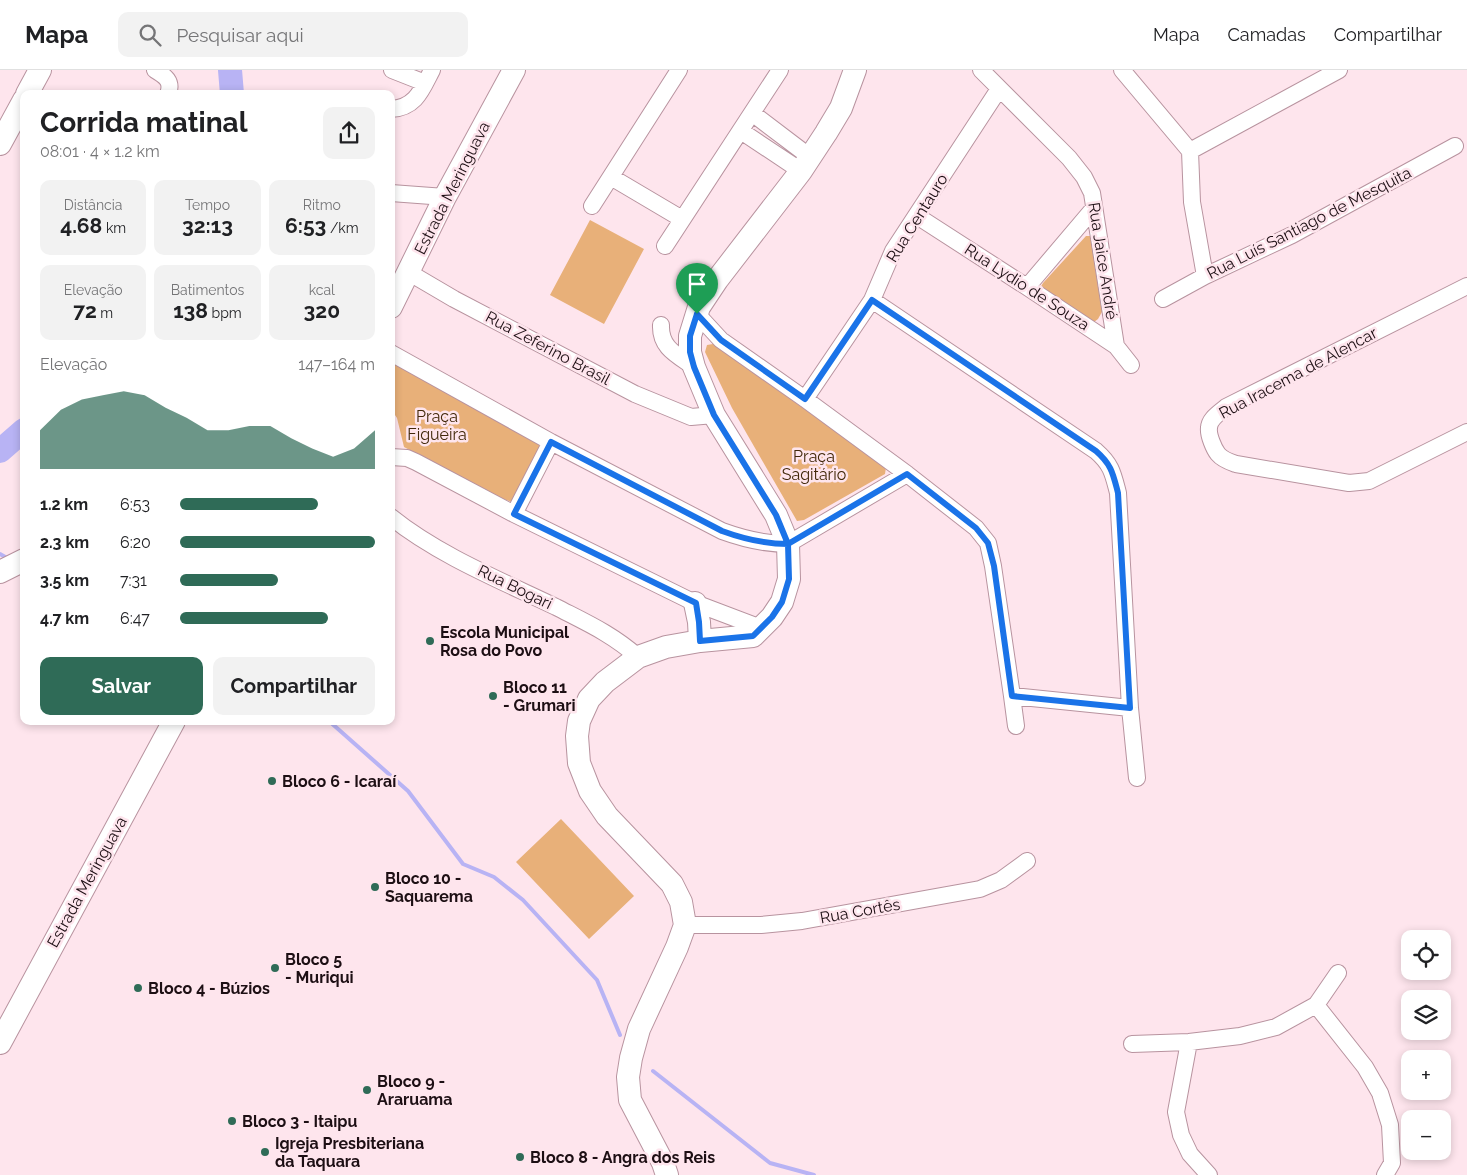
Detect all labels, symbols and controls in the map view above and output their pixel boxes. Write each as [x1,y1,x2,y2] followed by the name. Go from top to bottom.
[118,12,468,57] search box
[25,20,88,49] text: Mapa
[136,21,164,49] icon: search
[176,24,304,46] text: Pesquisar aqui
[1153,24,1199,45] text: Mapa
[1227,24,1306,45] text: Camadas
[1334,24,1442,45] text: Compartilhar
[40,106,248,139] text: Corrida matinal
[323,107,375,159] button: share
[410,118,494,258] street label: Estrada Meringuava
[40,142,160,161] text: 08:01 · 4 × 1.2 km
[1204,163,1414,283] street label: Rua Luís Santiago de Mesquita
[882,170,952,266] street label: Rua Centauro
[64,197,123,213] text: Distância
[185,197,230,213] text: Tempo
[303,197,341,213] text: Ritmo
[1084,201,1122,321] street label: Rua Jaice André
[60,213,102,238] text: 4.68
[182,213,233,238] text: 32:13
[285,213,326,238] text: 6:53
[102,220,126,236] text: km
[326,220,359,236] text: /km
[961,240,1093,334] street label: Rua Lydio de Souza
[676,263,718,314] pin
[683,270,711,298] icon: arrive
[64,282,123,298] text: Elevação
[171,282,244,298] text: Batimentos
[309,282,335,298] text: kcal
[73,298,97,323] text: 72
[173,298,208,323] text: 138
[304,298,340,323] text: 320
[97,305,113,321] text: m
[208,305,242,321] text: bpm
[482,307,614,389] street label: Rua Zeferino Brasil
[1216,323,1381,423] street label: Rua Iracema de Alencar
[40,355,107,374] text: Elevação
[298,355,375,374] text: 147–164 m
[407,407,467,444] park label: Praça Figueira
[782,447,846,484] park label: Praça Sagitário
[40,495,88,514] text: 1.2 km
[120,495,150,514] text: 6:53
[40,533,89,552] text: 2.3 km
[120,533,151,552] text: 6:20
[475,561,555,613] street label: Rua Bogari
[40,571,89,590] text: 3.5 km
[120,571,147,590] text: 7:31
[40,609,89,628] text: 4.7 km
[120,609,150,628] text: 6:47
[440,623,570,660] place label: Escola Municipal Rosa do Povo
[424,635,436,647] marker: Escola Municipal Rosa do Povo
[40,657,203,715] button: Salvar
[213,657,375,715] button: Compartilhar
[503,678,576,715] place label: Bloco 11 - Grumari
[487,690,499,702] marker: Bloco 11 - Grumari
[282,772,397,791] place label: Bloco 6 - Icaraí
[266,775,278,787] marker: Bloco 6 - Icaraí
[43,813,131,951] street label: Estrada Meringuava
[385,869,473,906] place label: Bloco 10 - Saquarema
[369,881,381,893] marker: Bloco 10 - Saquarema
[818,895,902,927] street label: Rua Cortês
[1401,930,1451,1160] map controls
[1401,930,1451,980] button: locate
[285,950,354,987] place label: Bloco 5 - Muriqui
[269,962,281,974] marker: Bloco 5 - Muriqui
[148,979,270,998] place label: Bloco 4 - Búzios
[132,982,144,994] marker: Bloco 4 - Búzios
[1401,990,1451,1040] button: layers
[1401,1050,1451,1100] button: +
[377,1072,452,1109] place label: Bloco 9 - Araruama
[361,1084,373,1096] marker: Bloco 9 - Araruama
[1401,1110,1451,1160] button: −
[242,1112,357,1131] place label: Bloco 3 - Itaipu
[226,1115,238,1127] marker: Bloco 3 - Itaipu
[275,1134,424,1171] place label: Igreja Presbiteriana da Taquara
[259,1146,271,1158] marker: Igreja Presbiteriana da Taquara
[530,1148,715,1167] place label: Bloco 8 - Angra dos Reis
[514,1151,526,1163] marker: Bloco 8 - Angra dos Reis

